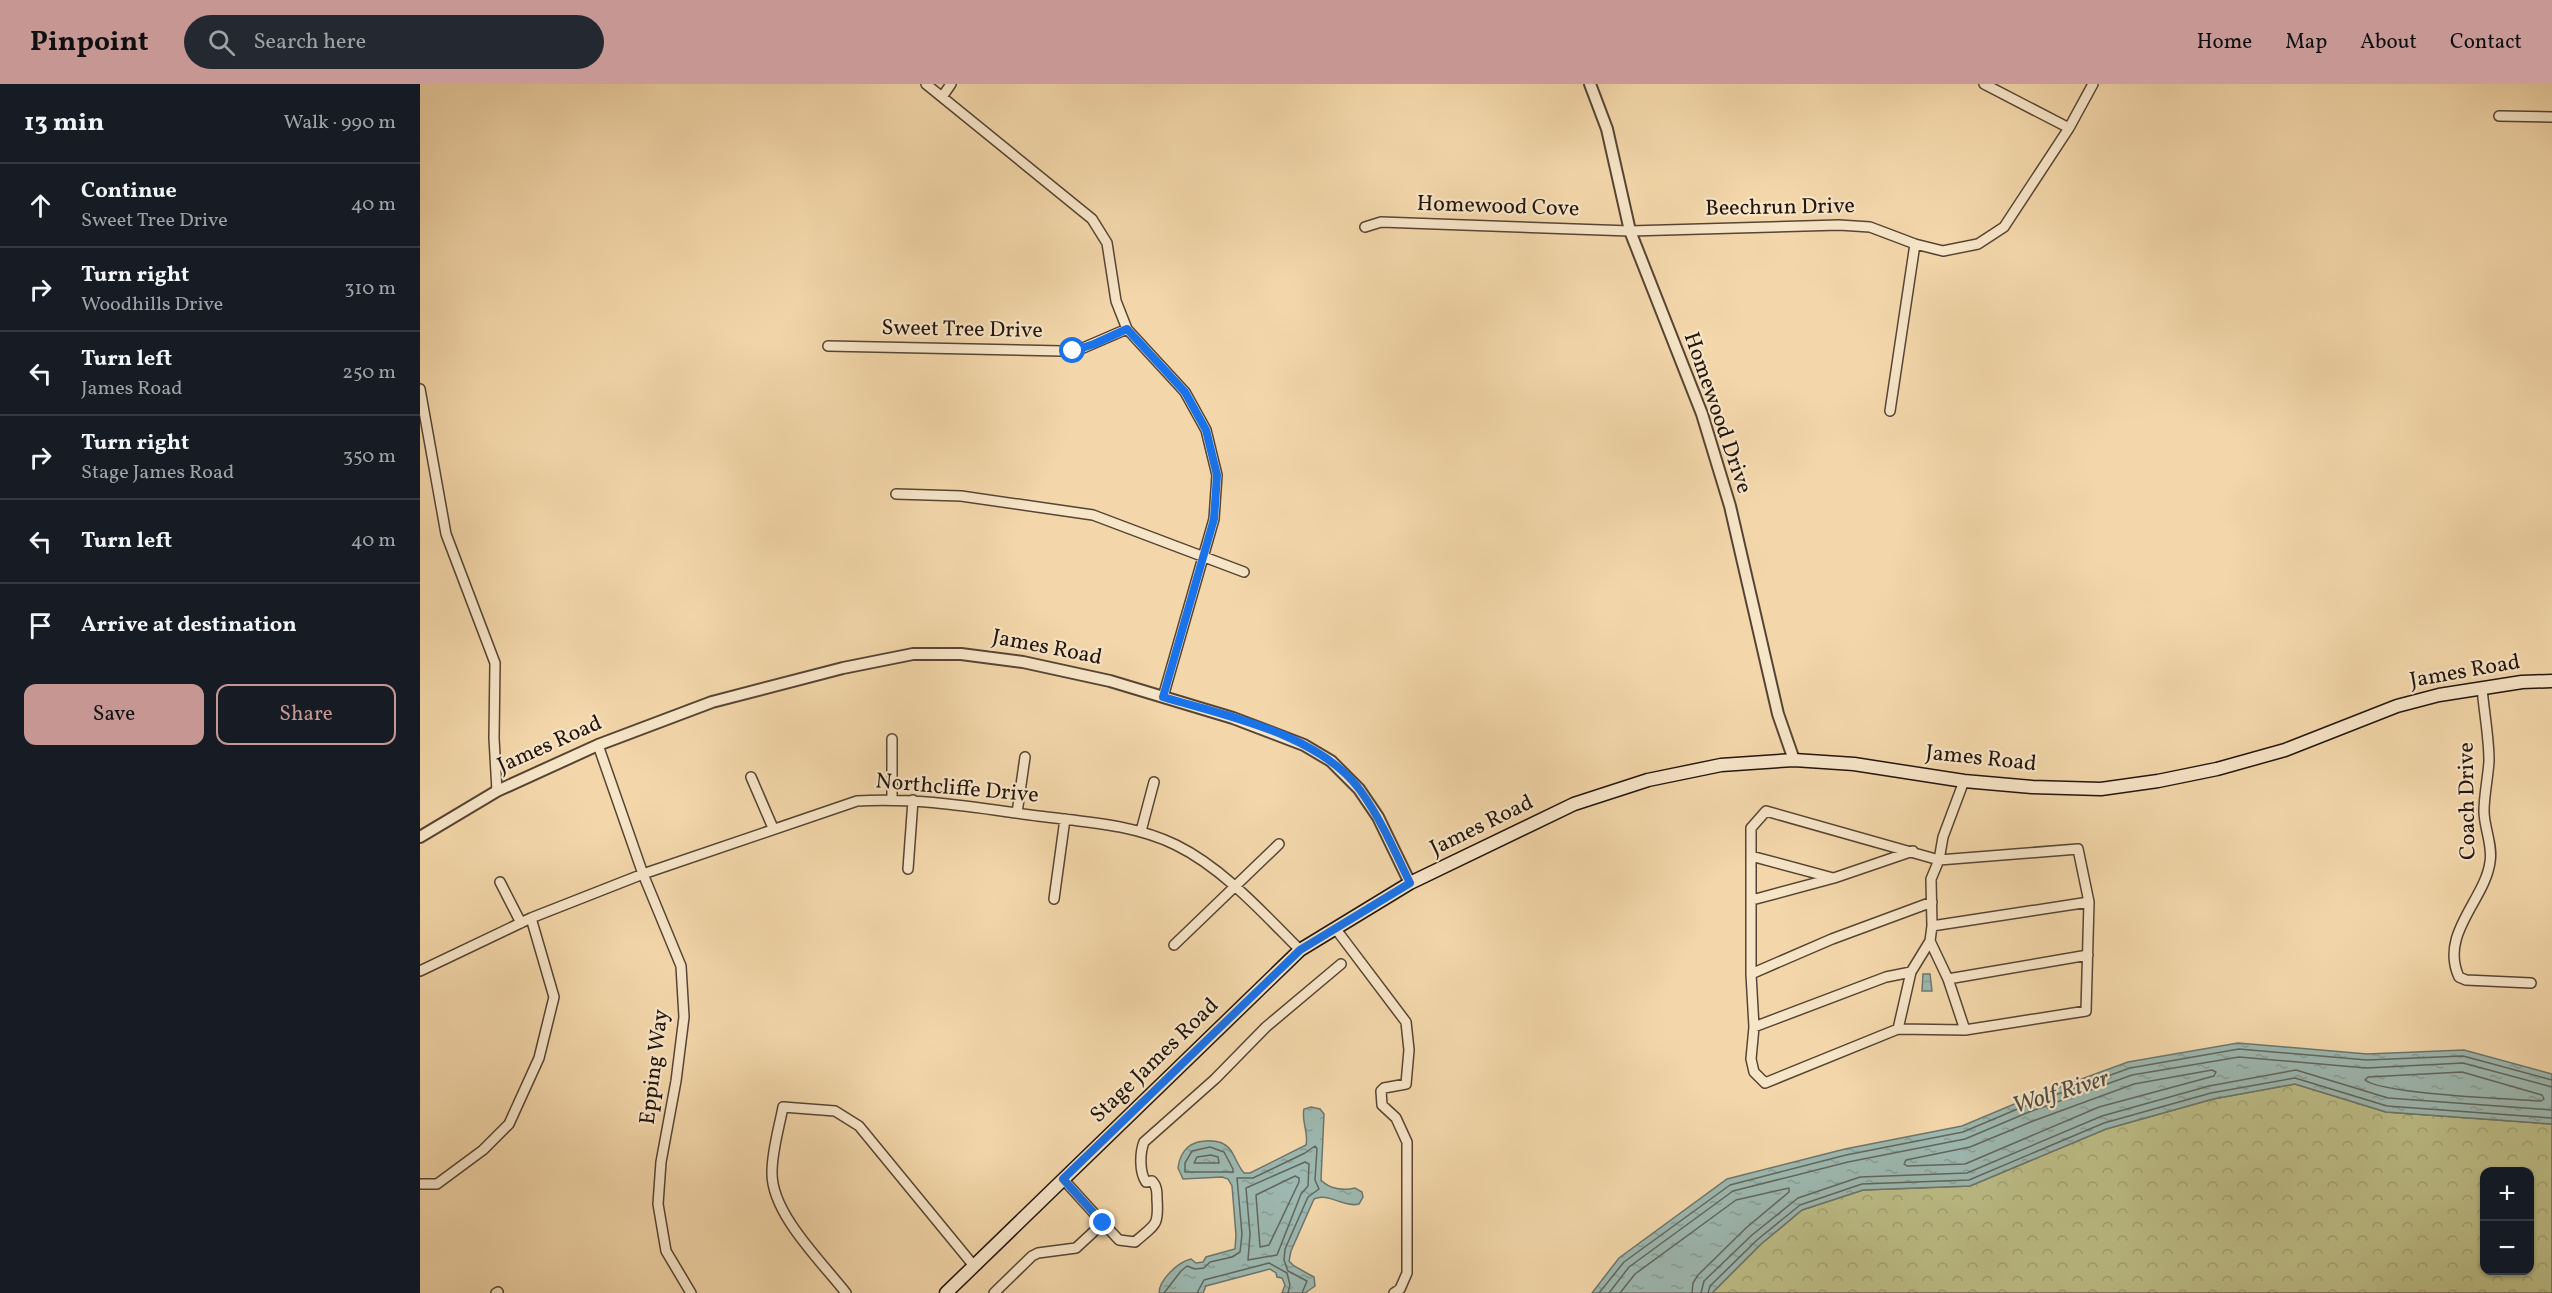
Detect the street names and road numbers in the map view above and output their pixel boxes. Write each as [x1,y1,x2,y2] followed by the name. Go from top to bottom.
[1416,189,1580,225] street label: Homewood Cove
[1705,191,1855,225] street label: Beechrun Drive
[881,313,1043,347] street label: Sweet Tree Drive
[1675,328,1759,498] street label: Homewood Drive
[989,622,1105,674] street label: James Road
[2407,647,2523,697] street label: James Road
[493,708,607,782] street label: James Road
[1924,738,2038,780] street label: James Road
[2451,742,2485,860] street label: Coach Drive
[874,766,1040,812] street label: Northcliffe Drive
[1425,788,1539,864] street label: James Road
[1084,991,1226,1131] street label: Stage James Road
[633,1008,677,1126] street label: Epping Way

